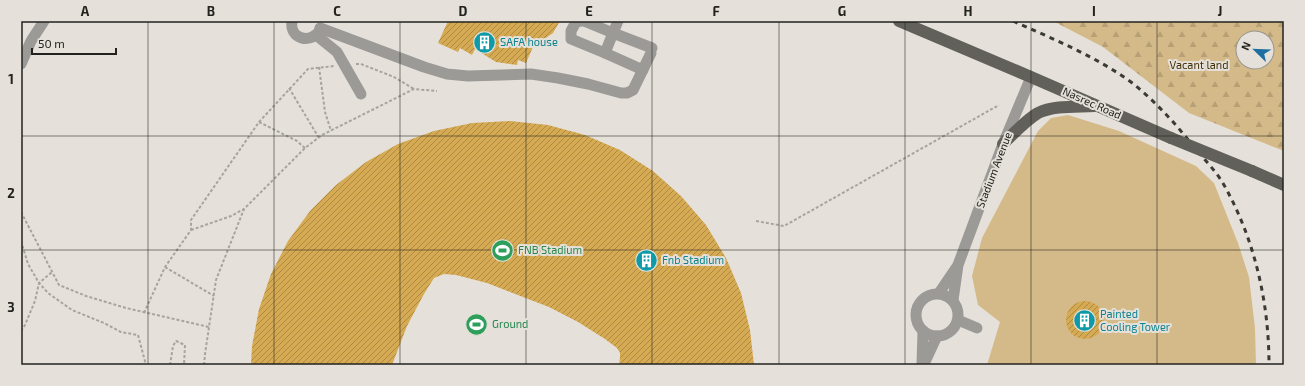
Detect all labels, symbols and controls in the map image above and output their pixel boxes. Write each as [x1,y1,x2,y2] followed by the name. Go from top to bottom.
[81,3,90,19] text: A
[207,3,215,19] text: B
[333,3,341,19] text: C
[459,3,468,19] text: D
[585,3,593,19] text: E
[712,3,720,19] text: F
[838,3,846,19] text: G
[964,3,973,19] text: H
[1092,3,1096,19] text: I
[1218,3,1222,19] text: J
[471,29,497,55] building icon: SAFA house
[32,30,116,56] scale bar
[1235,30,1275,70] north arrow
[500,35,558,48] place label: SAFA house
[38,36,65,50] text: 50 m
[1238,40,1253,52] text: N
[1170,58,1228,71] park label: Vacant land
[8,71,14,87] text: 1
[1061,84,1124,121] street label: Nasrec Road
[973,130,1014,210] street label: Stadium Avenue
[7,185,15,201] text: 2
[489,237,515,263] sports icon: FNB Stadium
[518,243,582,256] place label: FNB Stadium
[634,247,660,273] building icon: Fnb Stadium
[662,253,724,266] place label: Fnb Stadium
[7,299,15,315] text: 3
[1072,307,1098,333] building icon: Painted Cooling Tower
[1100,307,1171,333] place label: Painted Cooling Tower
[464,311,490,337] sports icon: Ground
[492,317,528,330] place label: Ground

